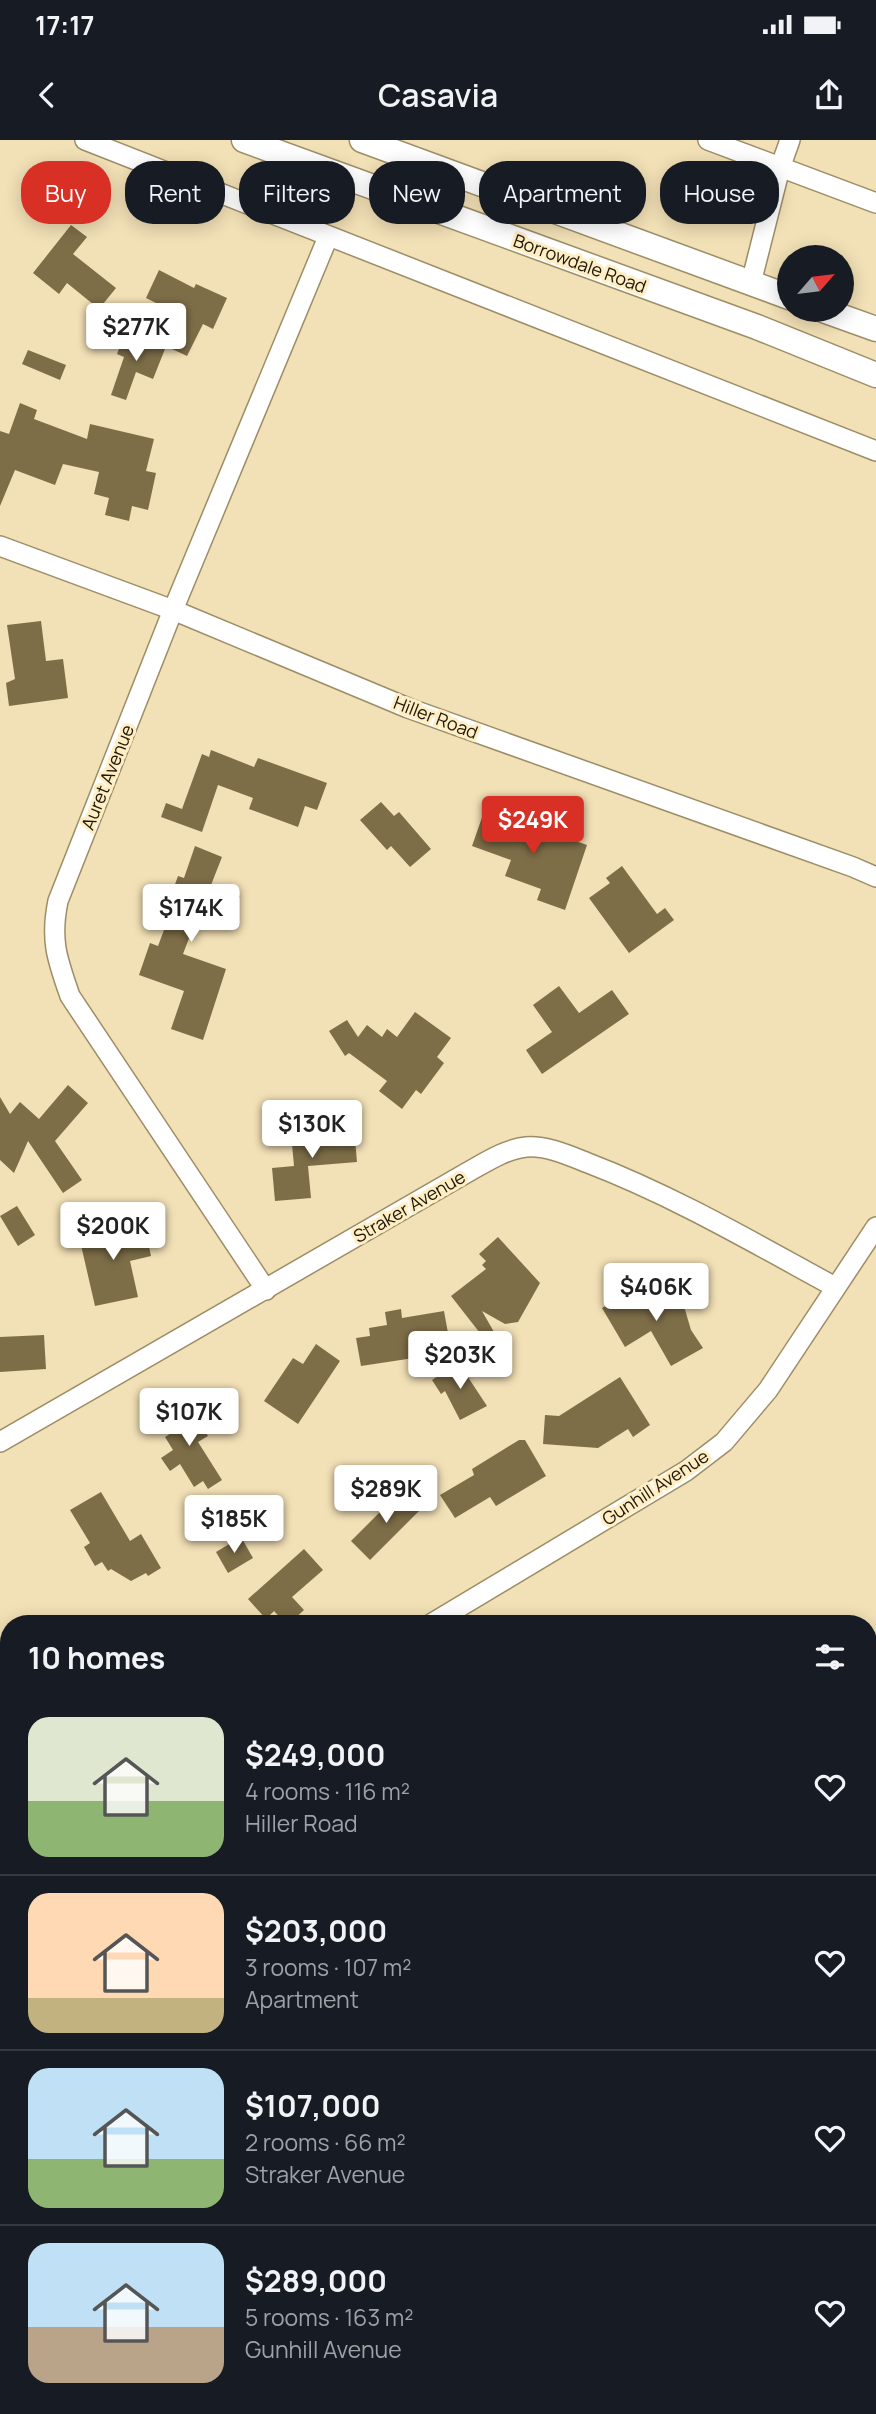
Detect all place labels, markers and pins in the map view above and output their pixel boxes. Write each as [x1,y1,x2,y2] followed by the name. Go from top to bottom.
[87,304,185,363] pin: $277K
[484,796,582,856] pin: $249K
[142,884,240,944] pin: $174K
[263,1100,361,1160] pin: $130K
[64,1202,162,1262] pin: $200K
[607,1264,705,1323] pin: $406K
[411,1332,509,1391] pin: $203K
[140,1388,238,1448] pin: $107K
[337,1466,435,1525] pin: $289K
[185,1496,283,1555] pin: $185K

